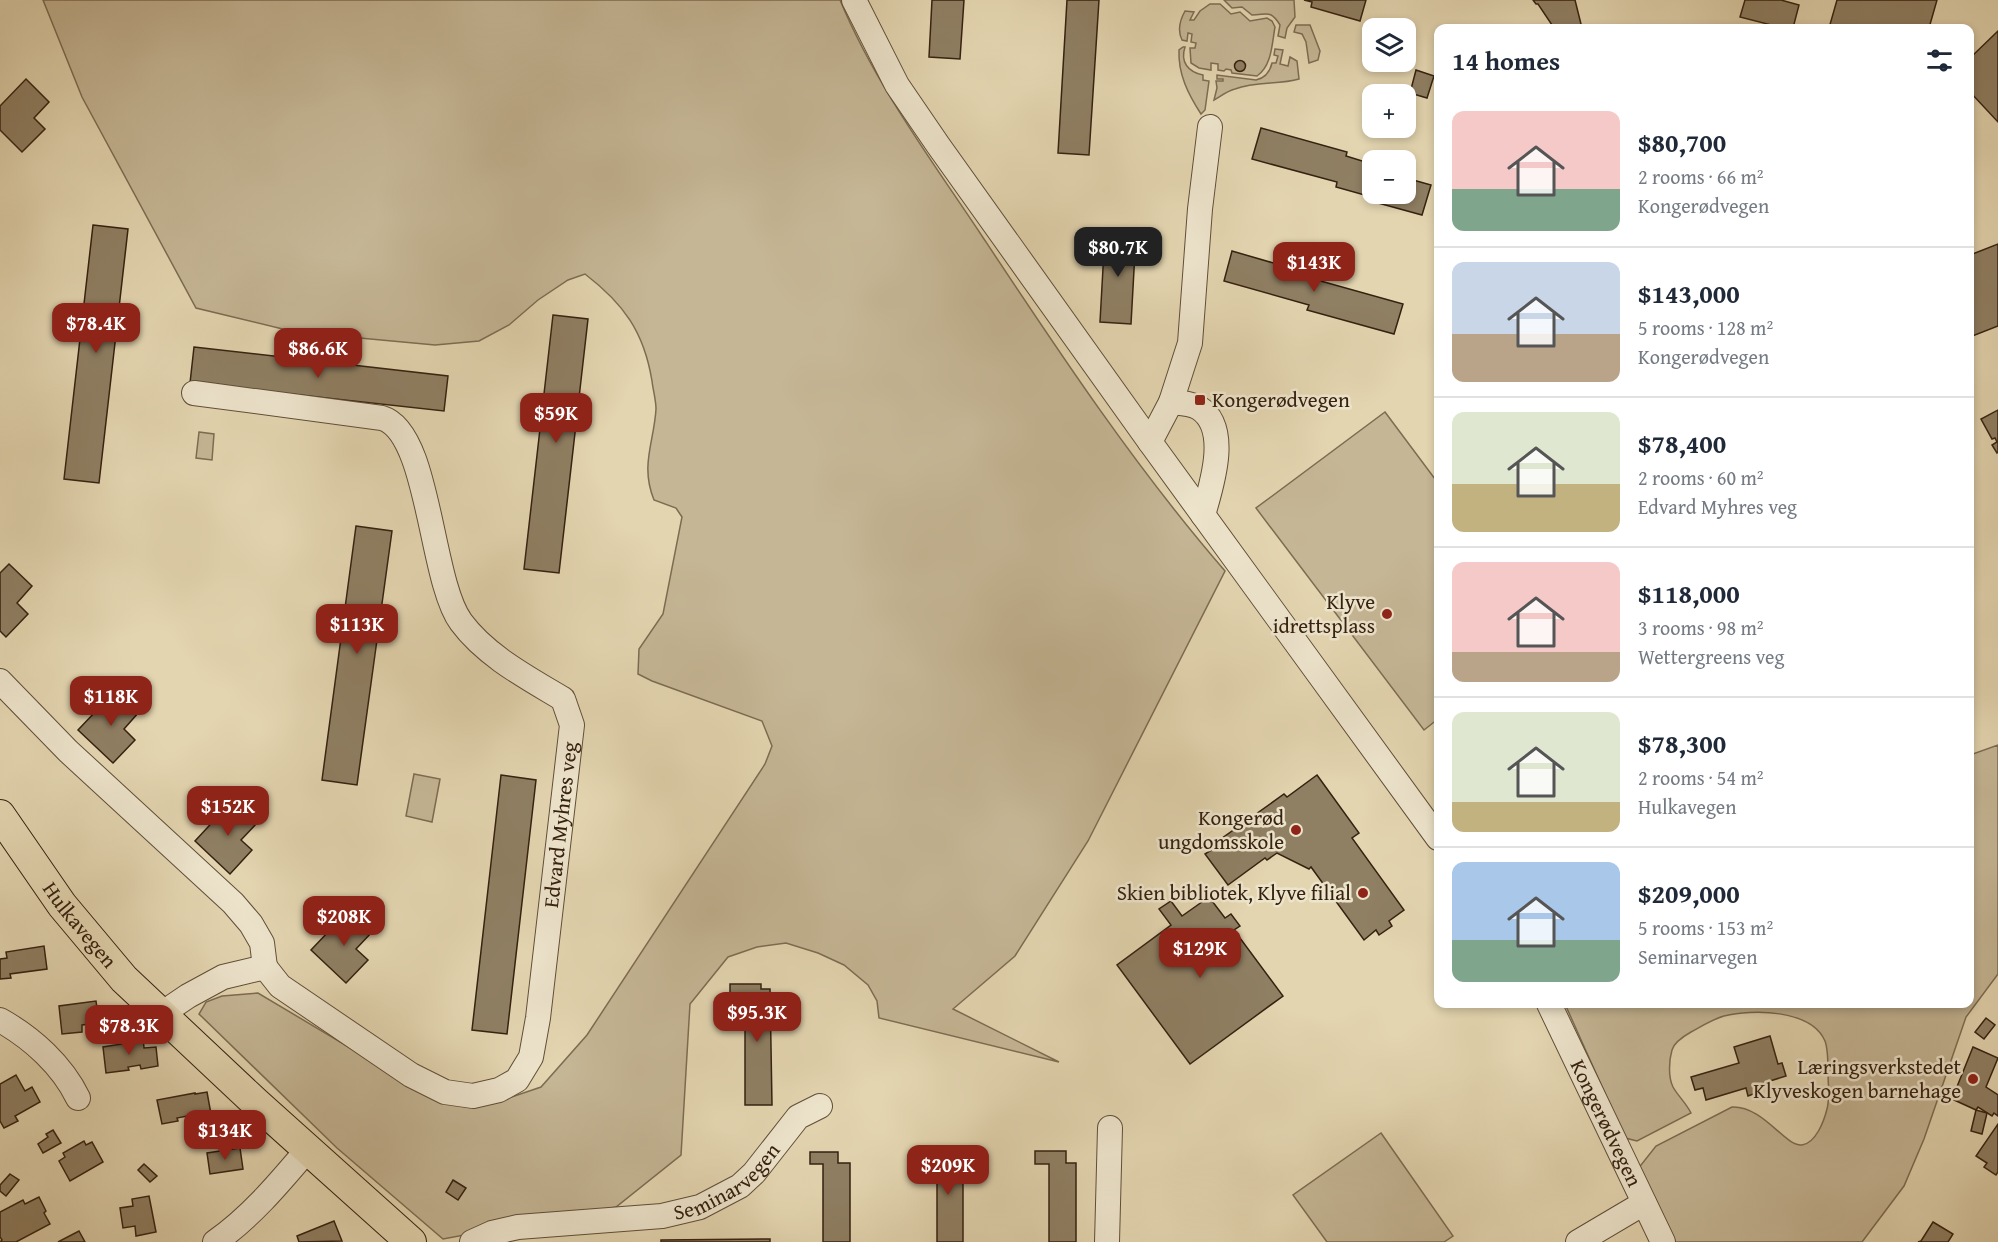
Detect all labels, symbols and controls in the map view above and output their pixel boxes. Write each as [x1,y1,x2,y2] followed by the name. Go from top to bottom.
[1362,18,1416,204] map controls
[1362,18,1416,72] button: layers
[1452,41,1560,80] text: 14 homes
[1923,44,1956,77] icon: filters
[1362,84,1416,138] button: +
[1638,123,1726,162] text: $80,700
[1500,135,1572,207] icon: home
[1362,150,1416,204] button: −
[1638,162,1764,191] text: 2 rooms · 66 m²
[1638,191,1769,220] text: Kongerødvegen
[1069,227,1167,278] pin: $80.7K
[1088,232,1148,261] text: $80.7K
[1272,242,1356,293] pin: $143K
[1287,247,1341,276] text: $143K
[1638,274,1740,313] text: $143,000
[1500,286,1572,358] icon: home
[47,303,145,354] pin: $78.4K
[66,308,126,337] text: $78.4K
[1638,313,1773,342] text: 5 rooms · 128 m²
[269,328,367,379] pin: $86.6K
[288,333,348,362] text: $86.6K
[1638,342,1769,371] text: Kongerødvegen
[1212,384,1350,415] place label: Kongerødvegen
[520,393,592,444] pin: $59K
[1193,393,1207,407] marker: Kongerødvegen
[534,398,578,427] text: $59K
[1638,424,1726,463] text: $78,400
[1500,436,1572,508] icon: home
[1638,463,1764,492] text: 2 rooms · 60 m²
[1638,492,1797,521] text: Edvard Myhres veg
[1638,574,1740,613] text: $118,000
[1273,586,1375,641] place label: Klyve idrettsplass
[1500,586,1572,658] icon: home
[315,604,399,655] pin: $113K
[1380,607,1394,621] marker: Klyve idrettsplass
[330,609,384,638] text: $113K
[1638,613,1764,642] text: 3 rooms · 98 m²
[1638,642,1784,671] text: Wettergreens veg
[69,676,153,727] pin: $118K
[84,681,138,710] text: $118K
[1638,724,1726,763] text: $78,300
[1500,736,1572,808] icon: home
[535,739,585,910] street label: Edvard Myhres veg
[1638,763,1764,792] text: 2 rooms · 54 m²
[186,786,270,837] pin: $152K
[201,791,255,820] text: $152K
[1638,792,1736,821] text: Hulkavegen
[1158,802,1285,857] place label: Kongerød ungdomsskole
[1289,823,1303,837] marker: Kongerød ungdomsskole
[1638,874,1740,913] text: $209,000
[35,875,125,975] street label: Hulkavegen
[1117,877,1351,908] place label: Skien bibliotek, Klyve filial
[1356,886,1370,900] marker: Skien bibliotek, Klyve filial
[1500,886,1572,958] icon: home
[302,896,386,947] pin: $208K
[317,901,371,930] text: $208K
[1638,913,1773,942] text: 5 rooms · 153 m²
[1158,928,1242,979] pin: $129K
[1173,933,1227,962] text: $129K
[1638,942,1757,971] text: Seminarvegen
[708,992,806,1043] pin: $95.3K
[727,997,787,1026] text: $95.3K
[80,1005,178,1056] pin: $78.3K
[99,1010,159,1039] text: $78.3K
[1753,1051,1962,1106] place label: Læringsverkstedet Klyveskogen barnehage
[1563,1054,1650,1192] street label: Kongerødvegen
[1966,1072,1980,1086] marker: Læringsverkstedet Klyveskogen barnehage
[183,1110,267,1161] pin: $134K
[198,1115,252,1144] text: $134K
[670,1136,787,1228] street label: Seminarvegen
[906,1145,990,1196] pin: $209K
[921,1150,975,1179] text: $209K

